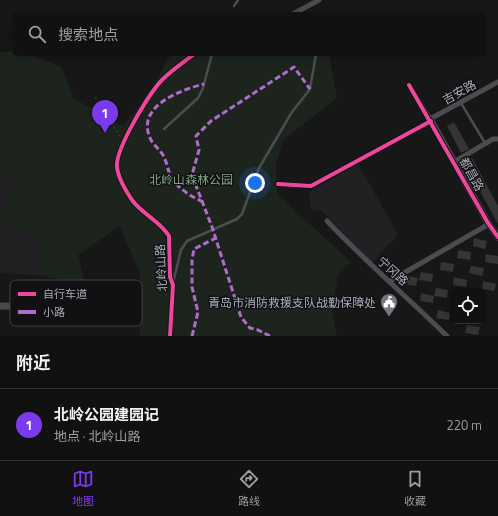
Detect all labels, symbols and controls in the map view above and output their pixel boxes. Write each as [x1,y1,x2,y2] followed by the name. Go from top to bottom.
[12,12,486,56] search box
[26,23,48,45] icon: search
[58,23,118,46] text: 搜索地点
[439,75,479,109] street label: 吉安路
[92,100,118,133] pin: 1
[455,154,489,194] street label: 都昌路
[149,170,233,189] park label: 北岭山森林公园
[245,173,265,193] your location
[150,244,172,292] street label: 北岭山路
[373,252,413,290] street label: 宁冈路
[10,280,142,326] legend
[43,286,87,302] text: 自行车道
[450,288,486,324] map controls
[450,288,486,324] button: locate
[379,292,399,317] public building icon: 青岛市消防救援支队战勤保障处
[208,293,376,312] place label: 青岛市消防救援支队战勤保障处
[43,304,65,320] text: 小路
[16,350,50,376] text: 附近
[54,403,159,426] text: 北岭公园建园记
[25,415,33,435] text: 1
[446,415,482,435] text: 220 m
[54,426,141,446] text: 地点 · 北岭山路
[72,468,94,509] tab: 地图
[238,468,260,509] tab: 路线
[404,468,426,509] tab: 收藏

